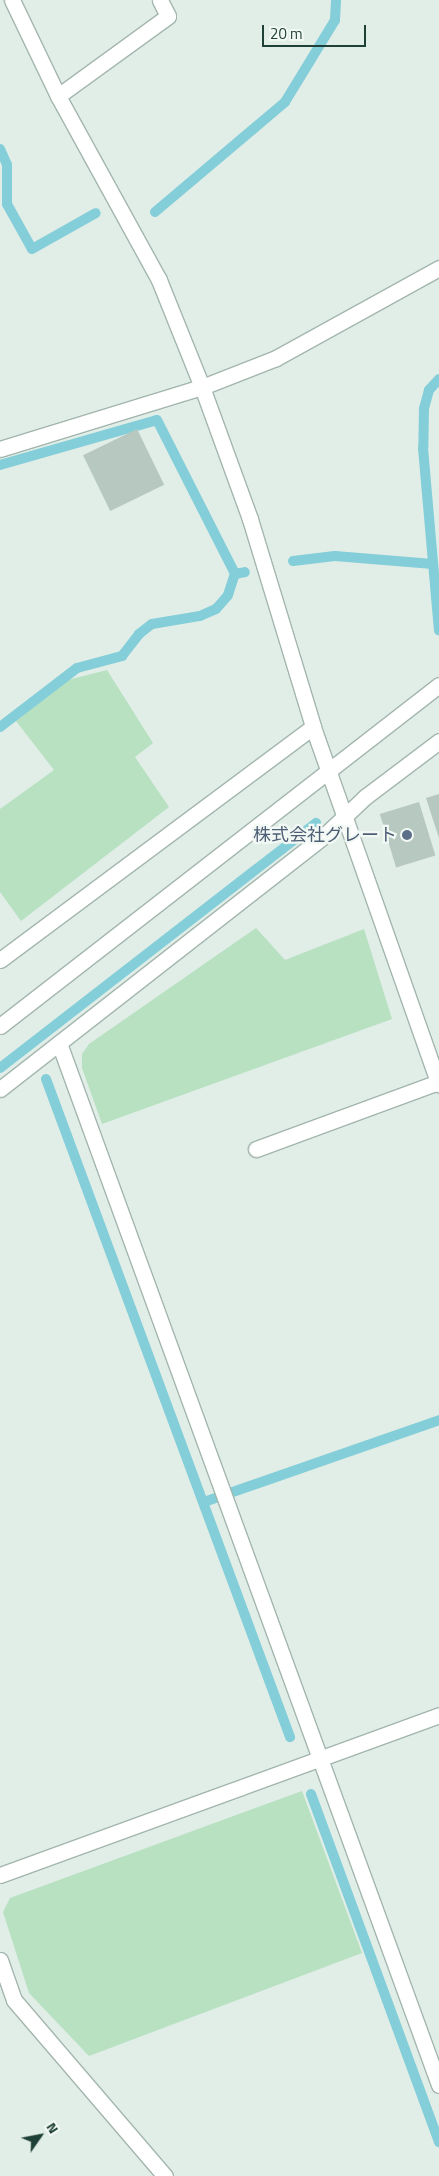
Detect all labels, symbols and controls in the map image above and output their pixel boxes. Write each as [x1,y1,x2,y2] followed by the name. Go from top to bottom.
[264,15,368,47] scale bar
[270,22,303,45] text: 20 m
[253,824,397,846] place label: 株式会社グレート
[401,829,413,841] marker: 株式会社グレート
[15,2111,65,2161] north arrow
[42,2118,64,2137] text: N

